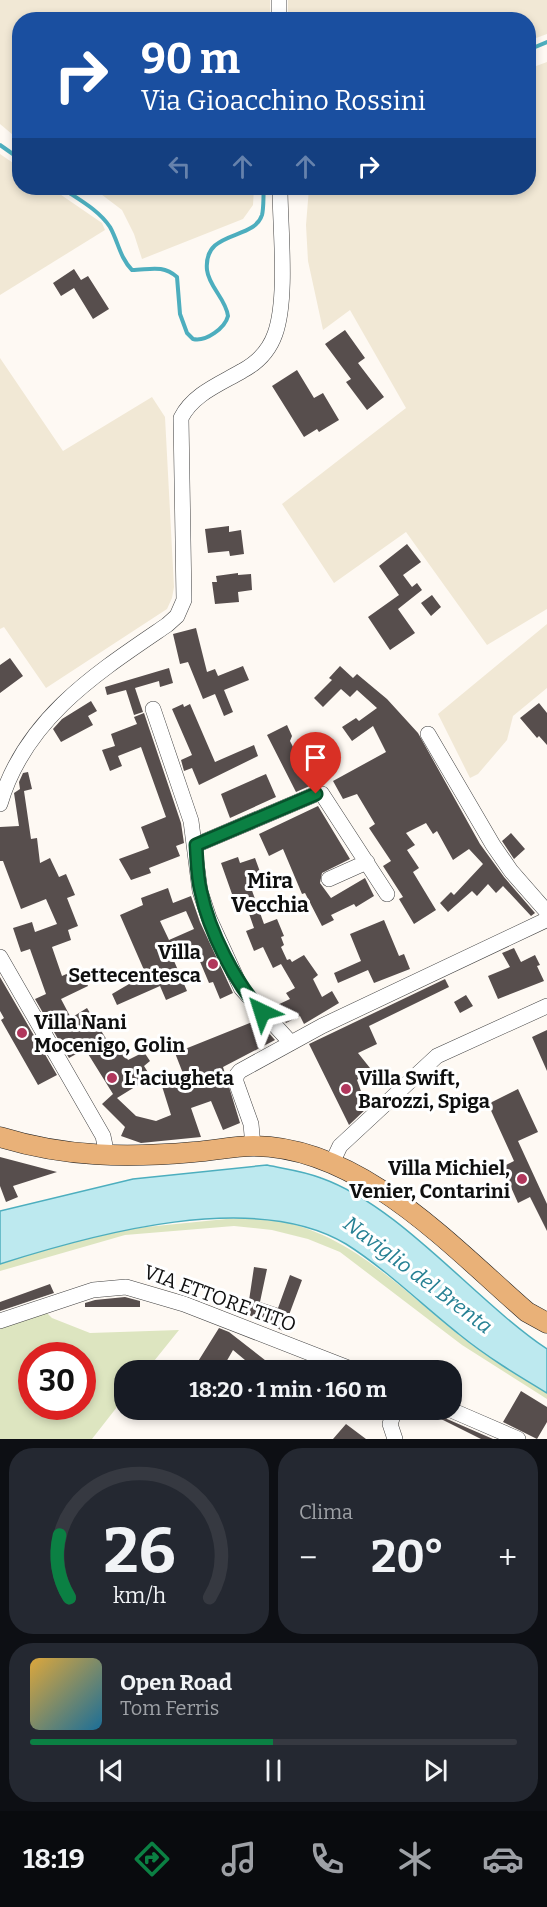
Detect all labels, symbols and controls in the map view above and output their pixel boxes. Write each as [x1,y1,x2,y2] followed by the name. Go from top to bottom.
[141,34,240,84] text: 90 m
[42,36,120,114] icon: right
[141,85,426,117] text: Via Gioacchino Rossini
[163,150,196,183] icon: left
[226,150,259,183] icon: ahead
[289,150,322,183] icon: ahead
[352,150,385,183] icon: right
[290,732,341,794] pin
[299,741,332,774] icon: arrive
[231,868,309,918] district label: Mira Vecchia
[68,940,201,987] place label: Villa Settecentesca
[206,957,220,971] marker: Villa Settecentesca
[230,980,294,1044] position arrow
[34,1010,185,1057] place label: Villa Nani Mocenigo, Golin
[15,1026,29,1040] marker: Villa Nani Mocenigo, Golin
[124,1066,234,1090] place label: L'aciugheta
[358,1066,490,1113] place label: Villa Swift, Barozzi, Spiga
[105,1071,119,1085] marker: L'aciugheta
[339,1082,353,1096] marker: Villa Swift, Barozzi, Spiga
[349,1156,511,1203] place label: Villa Michiel, Venier, Contarini
[515,1172,529,1186] marker: Villa Michiel, Venier, Contarini
[338,1211,498,1339] water label: Naviglio del Brenta
[141,1259,299,1337] street label: VIA ETTORE TITO
[18,1342,96,1420] speed limit sign: 30
[189,1376,387,1403] text: 18:20 · 1 min · 160 m
[299,1500,353,1524] text: Clima
[103,1514,175,1589] text: 26
[371,1530,444,1584] text: 20°
[299,1538,317,1578] text: −
[498,1538,517,1578] text: +
[112,1583,166,1609] text: km/h
[120,1669,232,1696] text: Open Road
[120,1696,219,1720] text: Tom Ferris
[95,1754,128,1787] icon: previous
[257,1754,290,1787] icon: pause
[419,1754,452,1787] icon: next
[131,1838,173,1880] icon: directions
[218,1838,260,1880] icon: music
[306,1838,348,1880] icon: phone
[394,1838,436,1880] icon: climate
[482,1838,524,1880] icon: car
[23,1843,85,1875] text: 18:19

